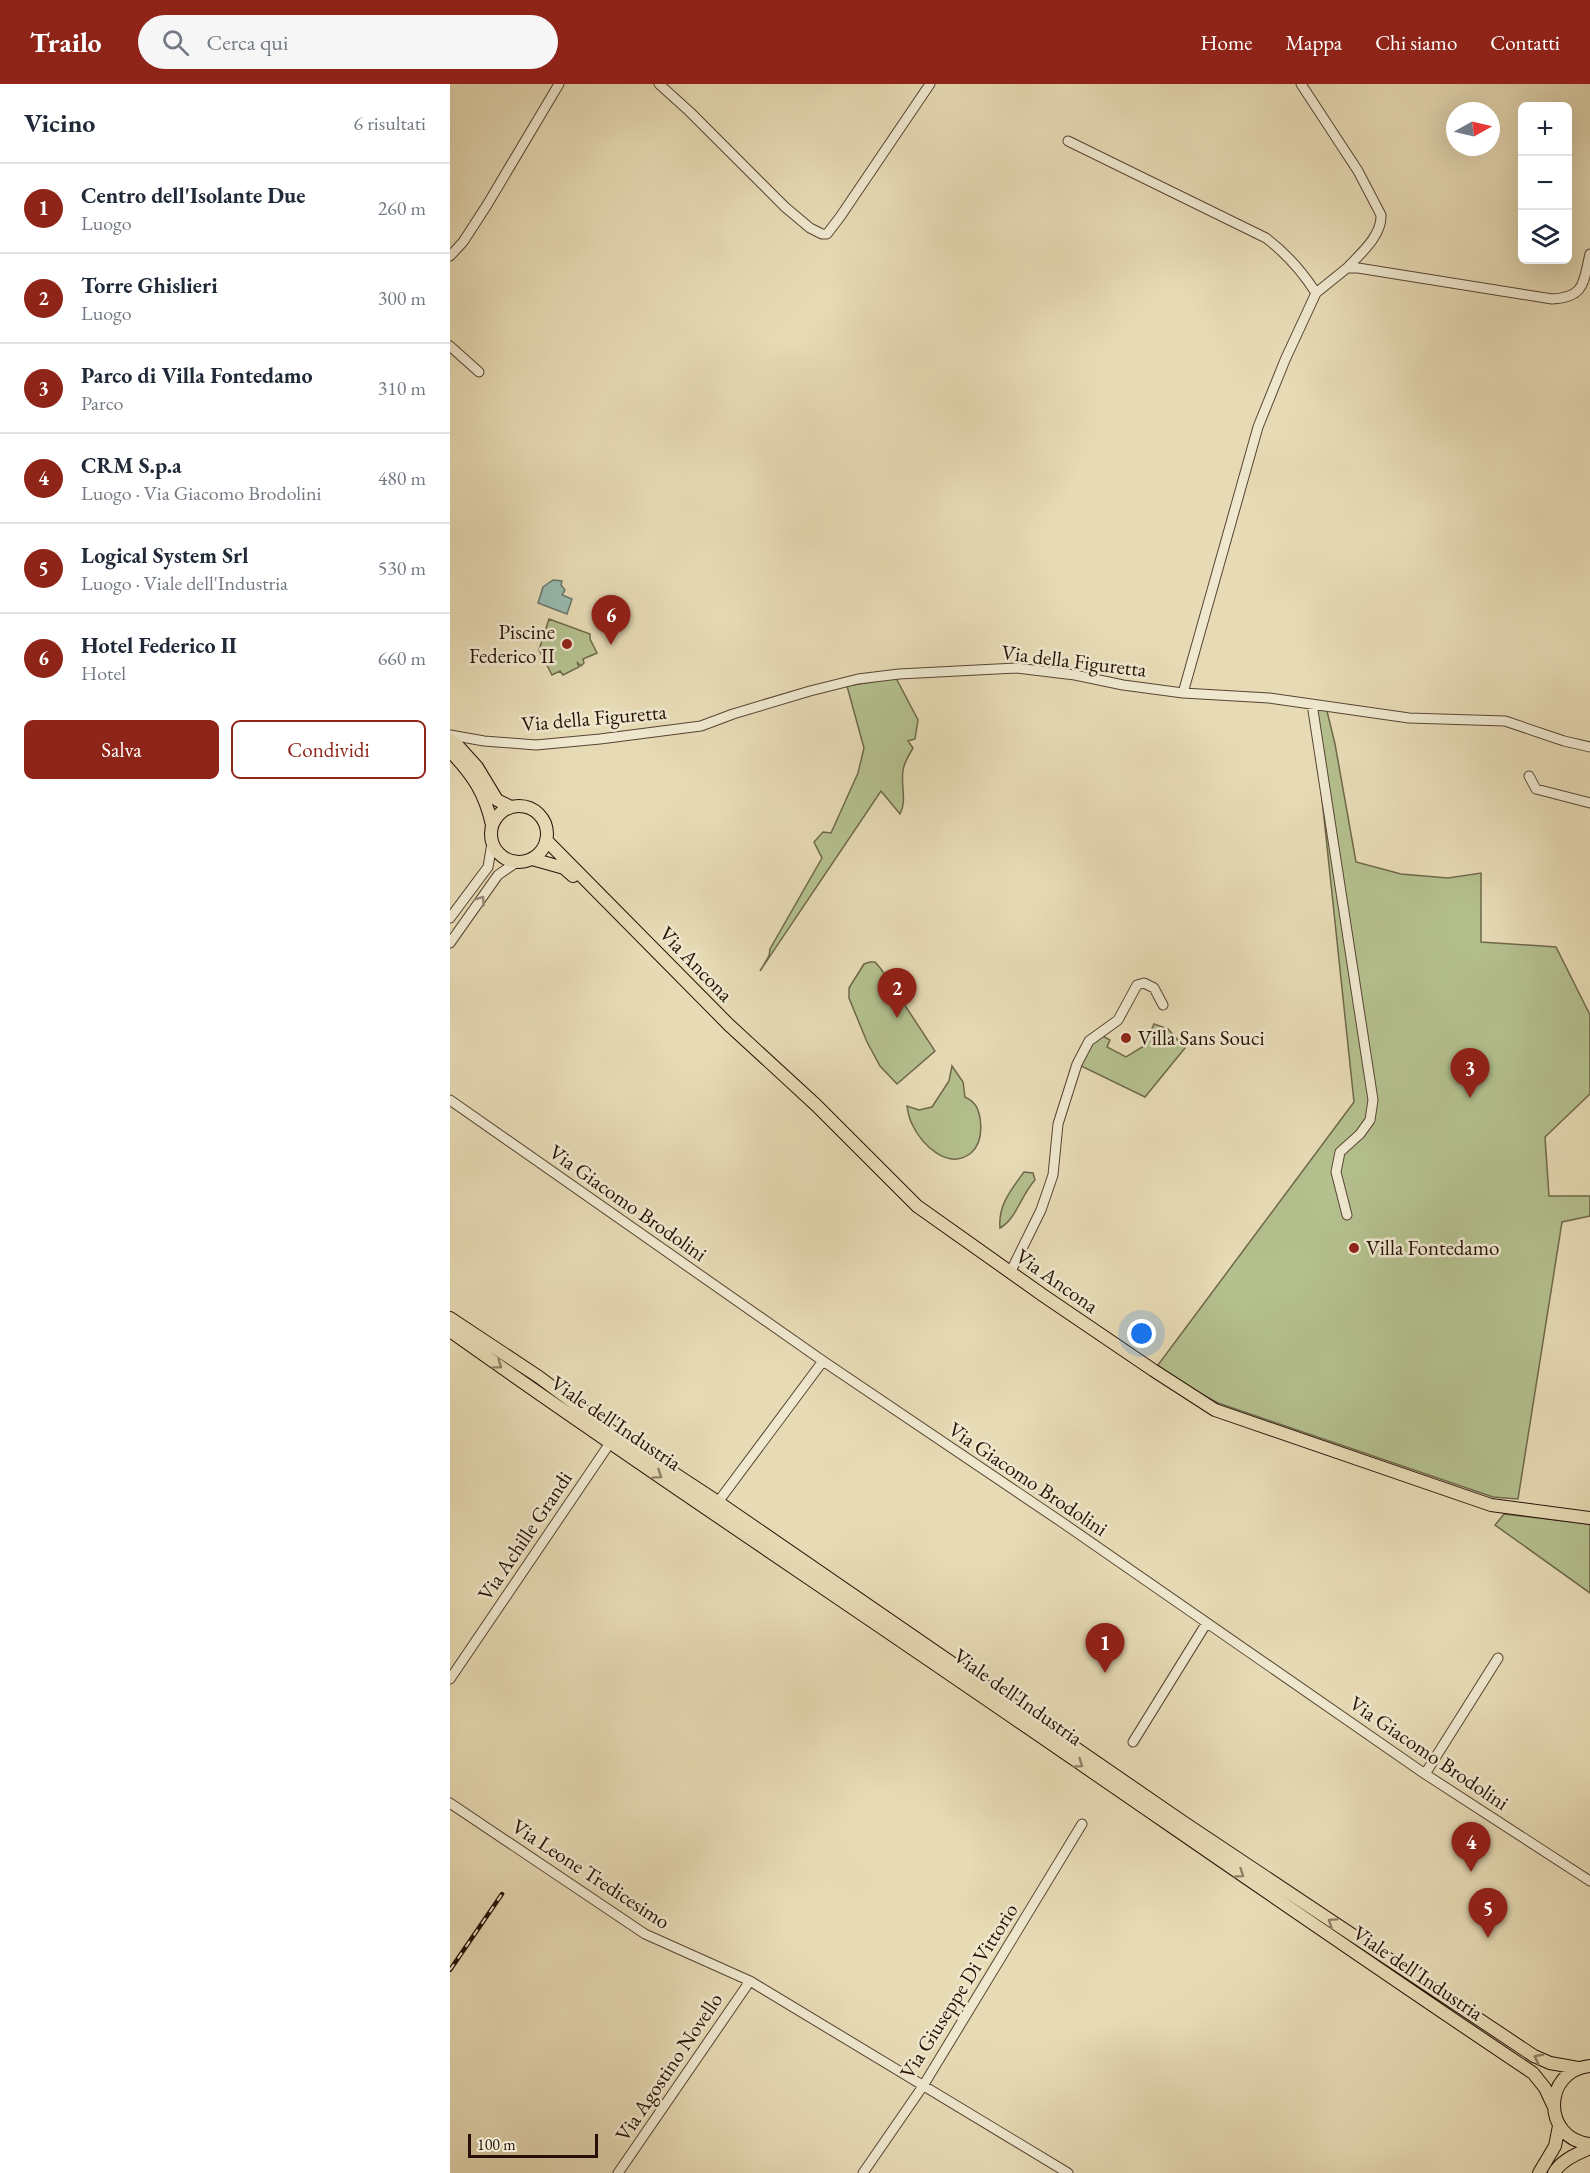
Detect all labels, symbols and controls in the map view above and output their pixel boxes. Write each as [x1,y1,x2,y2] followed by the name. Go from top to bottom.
[138,15,558,69] search box
[30,24,102,60] text: Trailo
[159,26,192,59] icon: search
[207,28,288,57] text: Cerca qui
[1201,29,1253,56] text: Home
[1286,29,1342,56] text: Mappa
[1375,29,1457,56] text: Chi siamo
[1490,29,1560,56] text: Contatti
[1446,102,1500,156] north arrow
[1518,102,1572,264] map controls
[1518,102,1572,156] button: +
[24,106,95,140] text: Vicino
[354,110,426,136] text: 6 risultati
[1518,156,1572,210] button: −
[81,181,305,210] text: Centro dell'Isolante Due
[38,195,49,221] text: 1
[378,195,426,221] text: 260 m
[81,210,132,236] text: Luogo
[1518,210,1572,264] button: layers
[81,271,218,300] text: Torre Ghislieri
[38,285,49,311] text: 2
[378,285,426,311] text: 300 m
[81,300,132,326] text: Luogo
[81,361,313,390] text: Parco di Villa Fontedamo
[38,375,49,401] text: 3
[378,375,426,401] text: 310 m
[81,390,123,416] text: Parco
[81,451,182,480] text: CRM S.p.a
[38,465,49,491] text: 4
[378,465,426,491] text: 480 m
[81,480,321,506] text: Luogo · Via Giacomo Brodolini
[81,541,248,570] text: Logical System Srl
[38,555,49,581] text: 5
[378,555,426,581] text: 530 m
[81,570,288,596] text: Luogo · Viale dell'Industria
[592,596,630,645] pin: 6
[469,618,555,669] place label: Piscine Federico II
[81,631,237,660] text: Hotel Federico II
[560,637,574,651] marker: Piscine Federico II
[1000,638,1149,683] street label: Via della Figuretta
[38,645,49,671] text: 6
[378,645,426,671] text: 660 m
[81,660,126,686] text: Hotel
[520,698,668,737] street label: Via della Figuretta
[24,720,219,779] button: Salva
[231,720,426,779] button: Condividi
[474,895,485,906] one-way arrow
[654,920,740,1008] street label: Via Ancona
[878,968,916,1018] pin: 2
[1138,1024,1265,1051] place label: Villa Sans Souci
[1119,1031,1133,1045] marker: Villa Sans Souci
[1450,1048,1490,1098] pin: 3
[544,1138,712,1267] street label: Via Giacomo Brodolini
[1366,1234,1499,1261] place label: Villa Fontedamo
[1347,1241,1361,1255] marker: Villa Fontedamo
[1011,1242,1104,1319] street label: Via Ancona
[1127,1319,1156,1348] your location
[491,1358,502,1369] one-way arrow
[546,1369,687,1477] street label: Viale dell'Industria
[943,1415,1113,1542] street label: Via Giacomo Brodolini
[471,1466,578,1606] street label: Via Achille Grandi
[652,1468,663,1479] one-way arrow
[1086,1624,1124,1673] pin: 1
[948,1642,1089,1751] street label: Viale dell'Industria
[1344,1689,1514,1816] street label: Via Giacomo Brodolini
[1073,1757,1084,1768] one-way arrow
[507,1812,675,1935] street label: Via Leone Tredicesimo
[1452,1822,1490,1872] pin: 4
[1233,1867,1244,1878] one-way arrow
[1468,1888,1508,1938] pin: 5
[894,1898,1024,2084] street label: Via Giuseppe Di Vittorio
[1328,1918,1339,1929] one-way arrow
[1348,1919,1489,2027] street label: Viale dell'Industria
[609,1987,728,2146] street label: Via Agostino Novello
[1534,2053,1545,2065] one-way arrow
[468,2131,598,2158] scale bar
[477,2134,516,2155] text: 100 m

